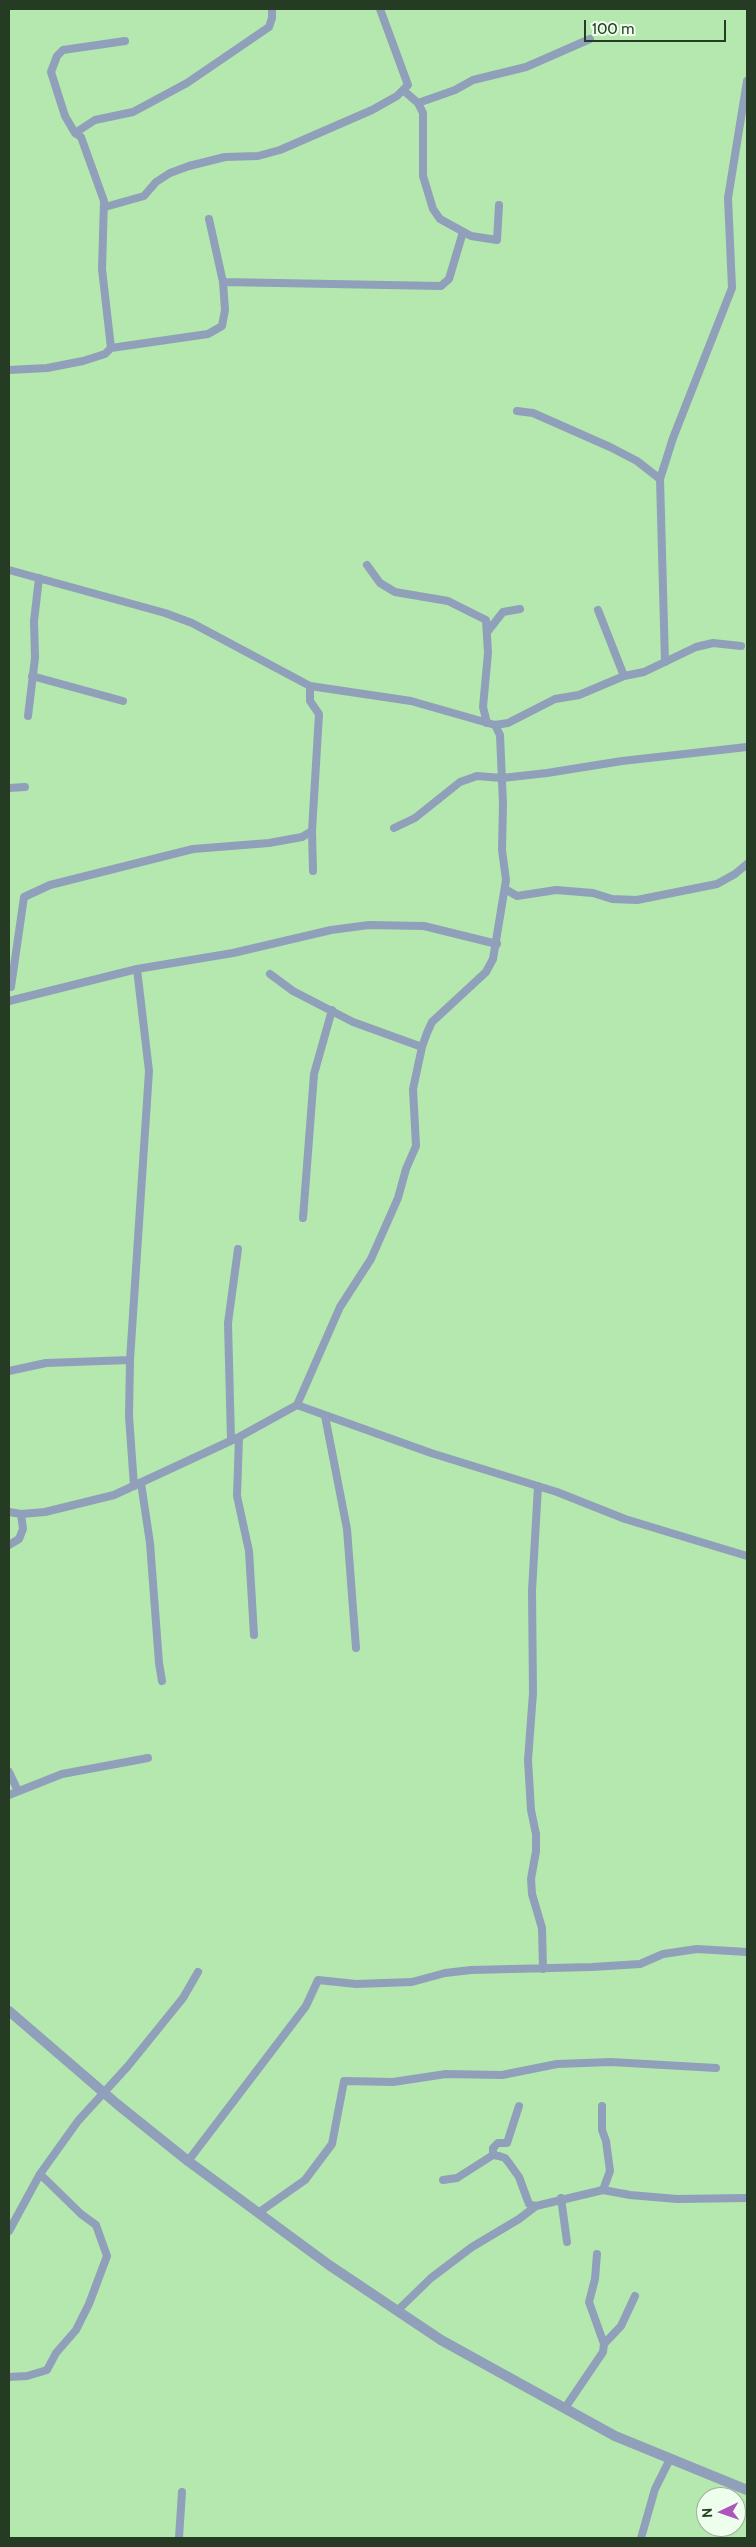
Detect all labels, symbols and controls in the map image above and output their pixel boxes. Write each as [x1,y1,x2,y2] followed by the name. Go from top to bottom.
[586,10,728,42] scale bar
[592,20,634,38] text: 100 m
[696,2487,746,2537] north arrow
[698,2507,716,2518] text: N

